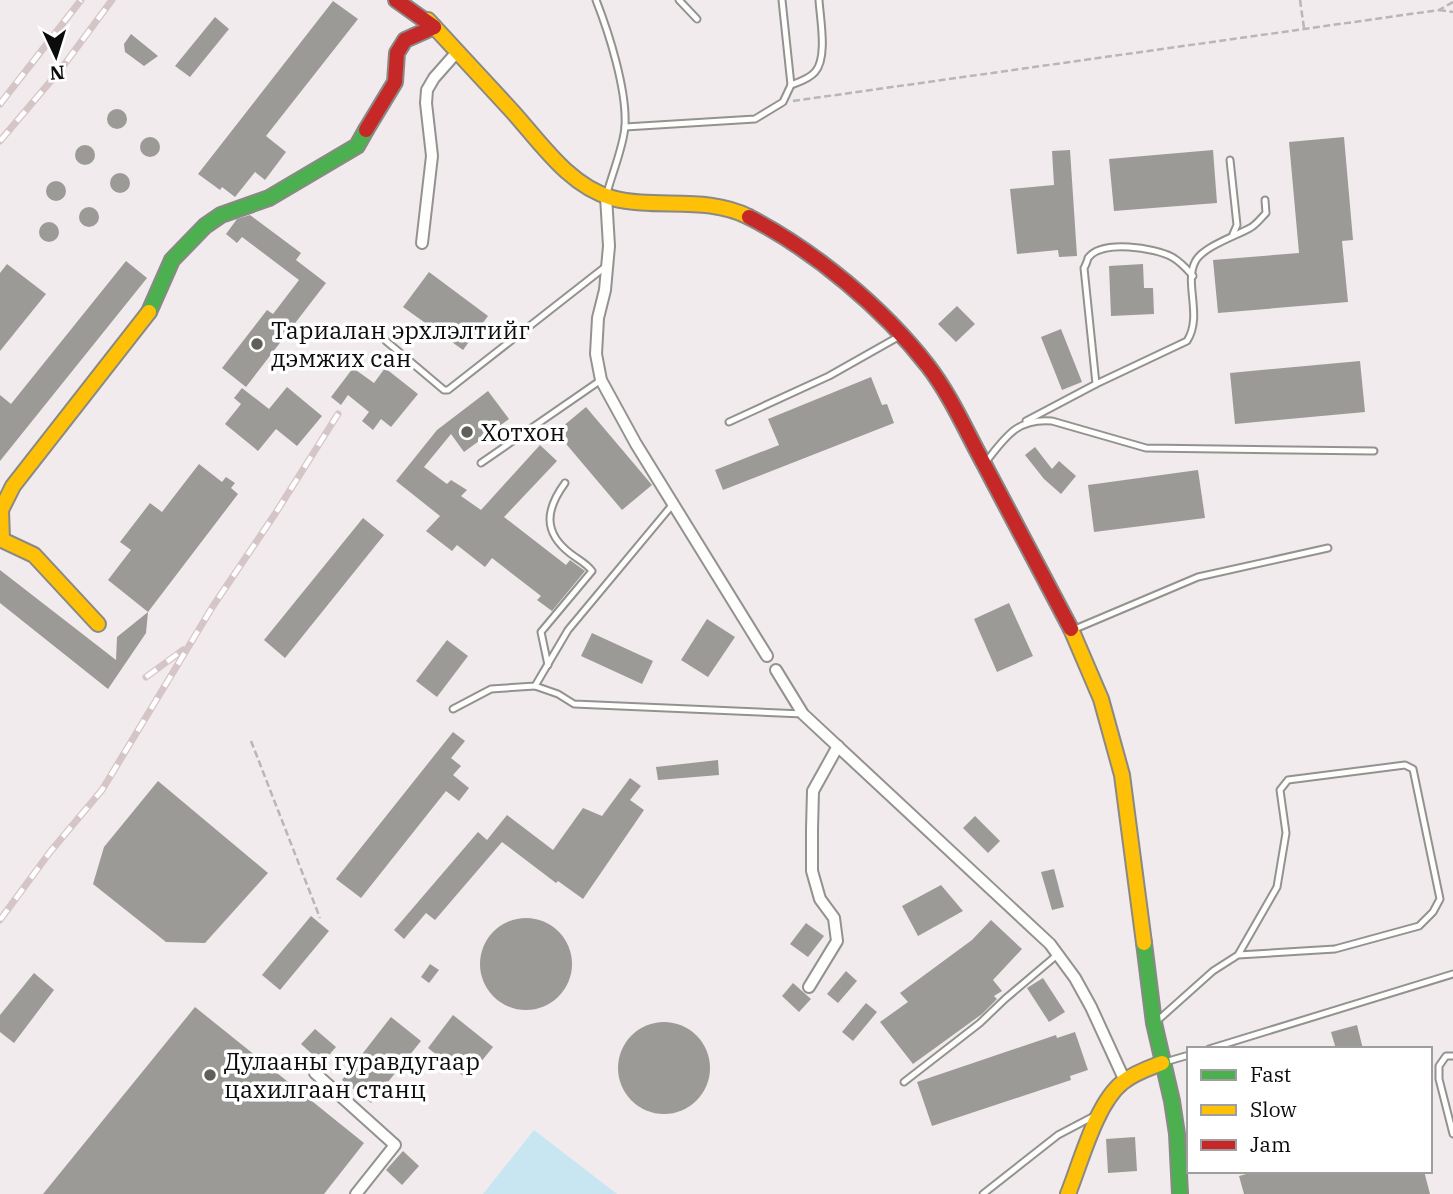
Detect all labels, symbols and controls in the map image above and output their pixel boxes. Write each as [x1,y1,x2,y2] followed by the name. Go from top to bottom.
[21,21,91,91] north arrow
[49,60,66,85] text: N
[271,314,530,374] place label: Тариалан эрхлэлтийг дэмжих сан
[249,336,265,352] marker: Тариалан эрхлэлтийг дэмжих сан
[481,416,565,448] place label: Хотхон
[459,424,475,440] marker: Хотхон
[224,1045,480,1105] place label: Дулааны гуравдугаар цахилгаан станц
[1187,1047,1432,1173] legend
[1250,1060,1291,1088] text: Fast
[202,1067,218,1083] marker: Дулааны гуравдугаар цахилгаан станц
[1250,1095,1297,1123] text: Slow
[1250,1130,1291,1158] text: Jam

